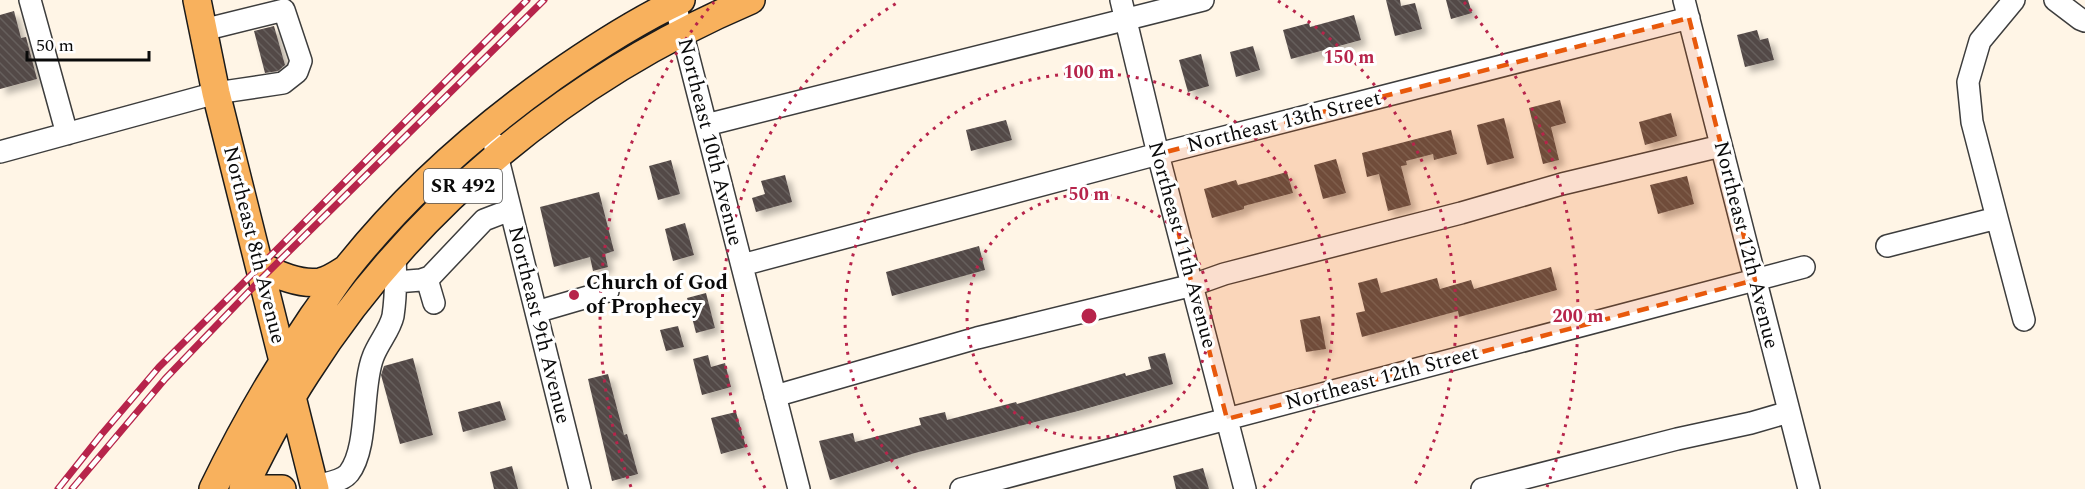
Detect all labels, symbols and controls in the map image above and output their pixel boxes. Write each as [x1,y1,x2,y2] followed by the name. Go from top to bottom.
[27,24,148,62] scale bar
[36,32,74,59] text: 50 m
[669,35,751,249] street label: Northeast 10th Avenue
[1323,44,1375,71] text: 150 m
[1063,59,1115,86] text: 100 m
[1183,82,1385,162] street label: Northeast 13th Street
[1139,138,1225,352] street label: Northeast 11th Avenue
[1705,138,1787,352] street label: Northeast 12th Avenue
[214,143,294,347] street label: Northeast 8th Avenue
[424,169,502,203] road number: SR 492
[1069,181,1109,208] text: 50 m
[499,223,579,427] street label: Northeast 9th Avenue
[586,267,728,323] place label: Church of God of Prophecy
[567,288,581,302] marker: Church of God of Prophecy
[1552,303,1604,330] text: 200 m
[1079,306,1099,326] centre of rings
[1282,337,1482,419] street label: Northeast 12th Street

